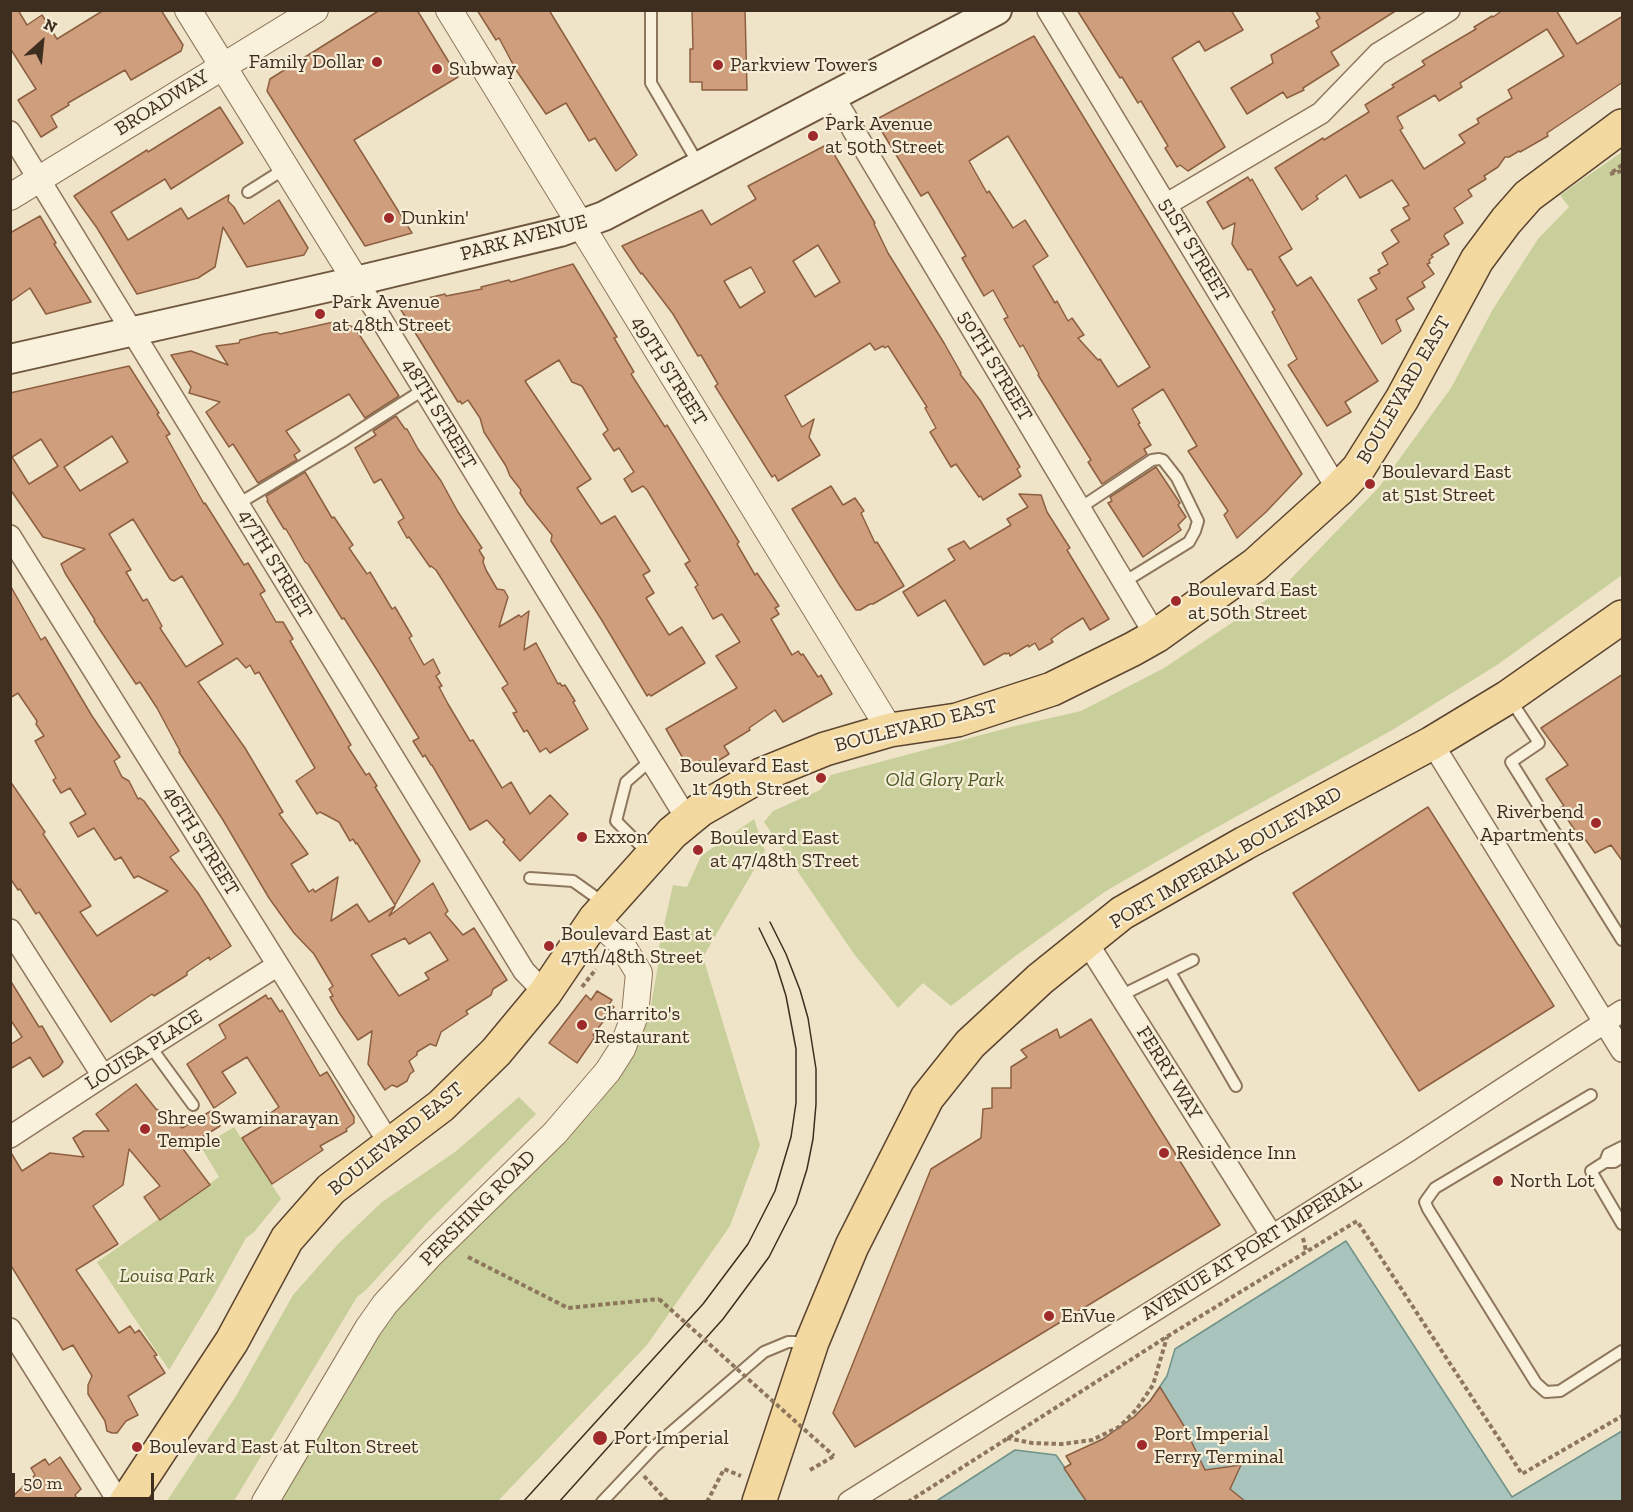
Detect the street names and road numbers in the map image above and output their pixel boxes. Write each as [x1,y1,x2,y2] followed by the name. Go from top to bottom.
[111,65,213,141] street label: BROADWAY
[1154,194,1234,306] street label: 51ST STREET
[458,210,590,266] street label: PARK AVENUE
[953,306,1037,426] street label: 50TH STREET
[626,312,712,430] street label: 49TH STREET
[1352,312,1456,468] street label: BOULEVARD EAST
[397,354,481,474] street label: 48TH STREET
[233,505,317,623] street label: 47TH STREET
[832,694,1000,758] street label: BOULEVARD EAST
[158,782,244,900] street label: 46TH STREET
[1106,782,1346,934] street label: PORT IMPERIAL BOULEVARD
[81,1005,207,1095] street label: LOUISA PLACE
[1131,1022,1207,1124] street label: FERRY WAY
[324,1077,468,1201] street label: BOULEVARD EAST
[415,1145,541,1271] street label: PERSHING ROAD
[1137,1170,1367,1326] street label: AVENUE AT PORT IMPERIAL

